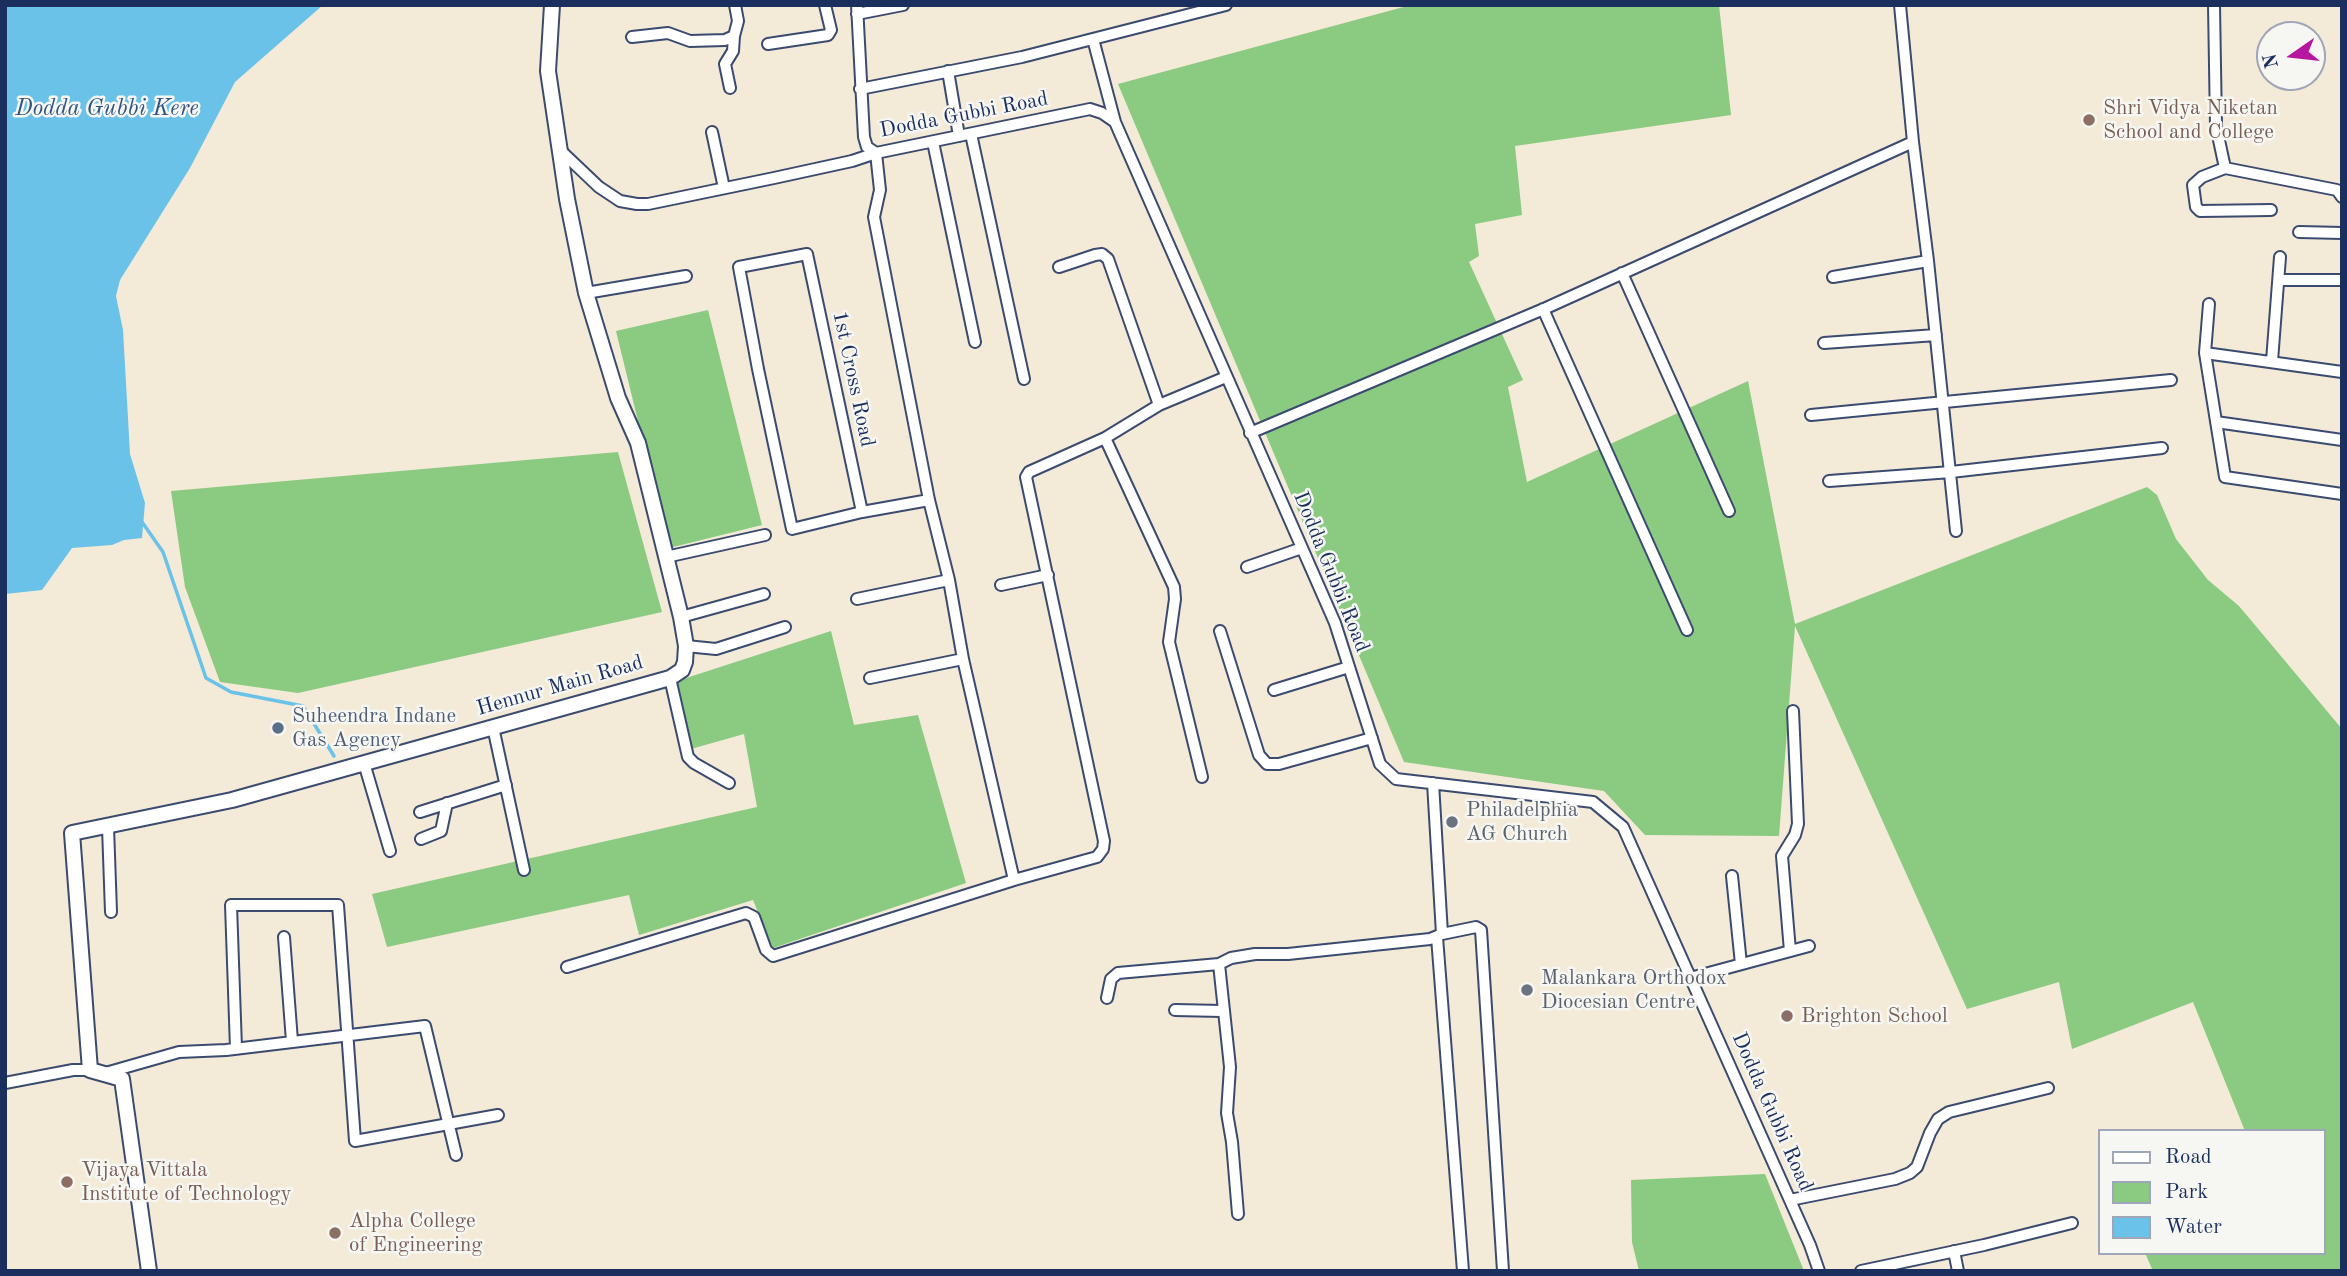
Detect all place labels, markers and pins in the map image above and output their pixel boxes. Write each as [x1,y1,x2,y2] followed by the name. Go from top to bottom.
[2103,95,2278,145] place label: Shri Vidya Niketan School and College
[2081,112,2097,128] marker: Shri Vidya Niketan School and College
[292,703,456,753] place label: Suheendra Indane Gas Agency
[270,720,286,736] marker: Suheendra Indane Gas Agency
[1466,797,1578,847] place label: Philadelphia AG Church
[1444,814,1460,830] marker: Philadelphia AG Church
[1541,965,1727,1015] place label: Malankara Orthodox Diocesian Centre
[1519,982,1535,998] marker: Malankara Orthodox Diocesian Centre
[1801,1003,1948,1029] place label: Brighton School
[1779,1008,1795,1024] marker: Brighton School
[81,1157,292,1207] place label: Vijaya Vittala Institute of Technology
[59,1174,75,1190] marker: Vijaya Vittala Institute of Technology
[349,1208,483,1258] place label: Alpha College of Engineering
[327,1225,343,1241] marker: Alpha College of Engineering

